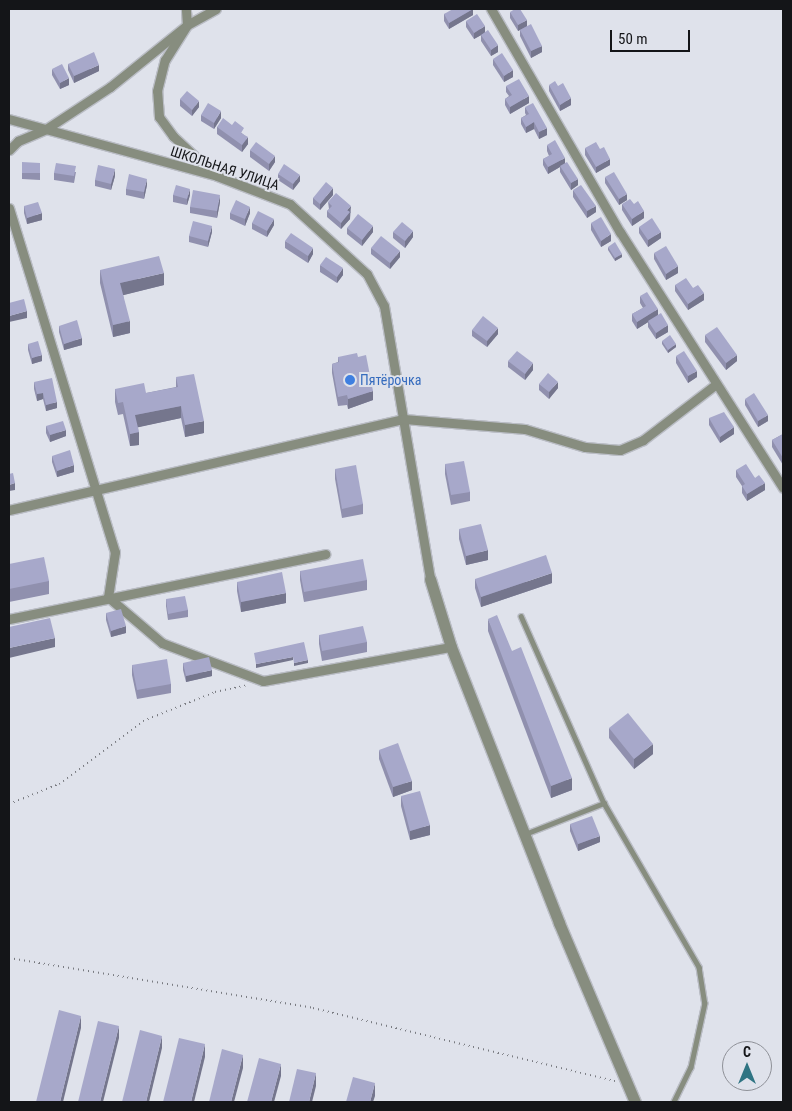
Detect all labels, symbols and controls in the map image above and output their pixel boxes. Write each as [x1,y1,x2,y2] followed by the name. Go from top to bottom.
[612,20,692,52] scale bar
[618,30,648,48] text: 50 m
[169,143,281,193] street label: ШКОЛЬНАЯ УЛИЦА
[360,372,421,388] place label: Пятёрочка
[344,374,356,386] marker: Пятёрочка
[722,1041,772,1091] north arrow
[743,1044,751,1060] text: С

